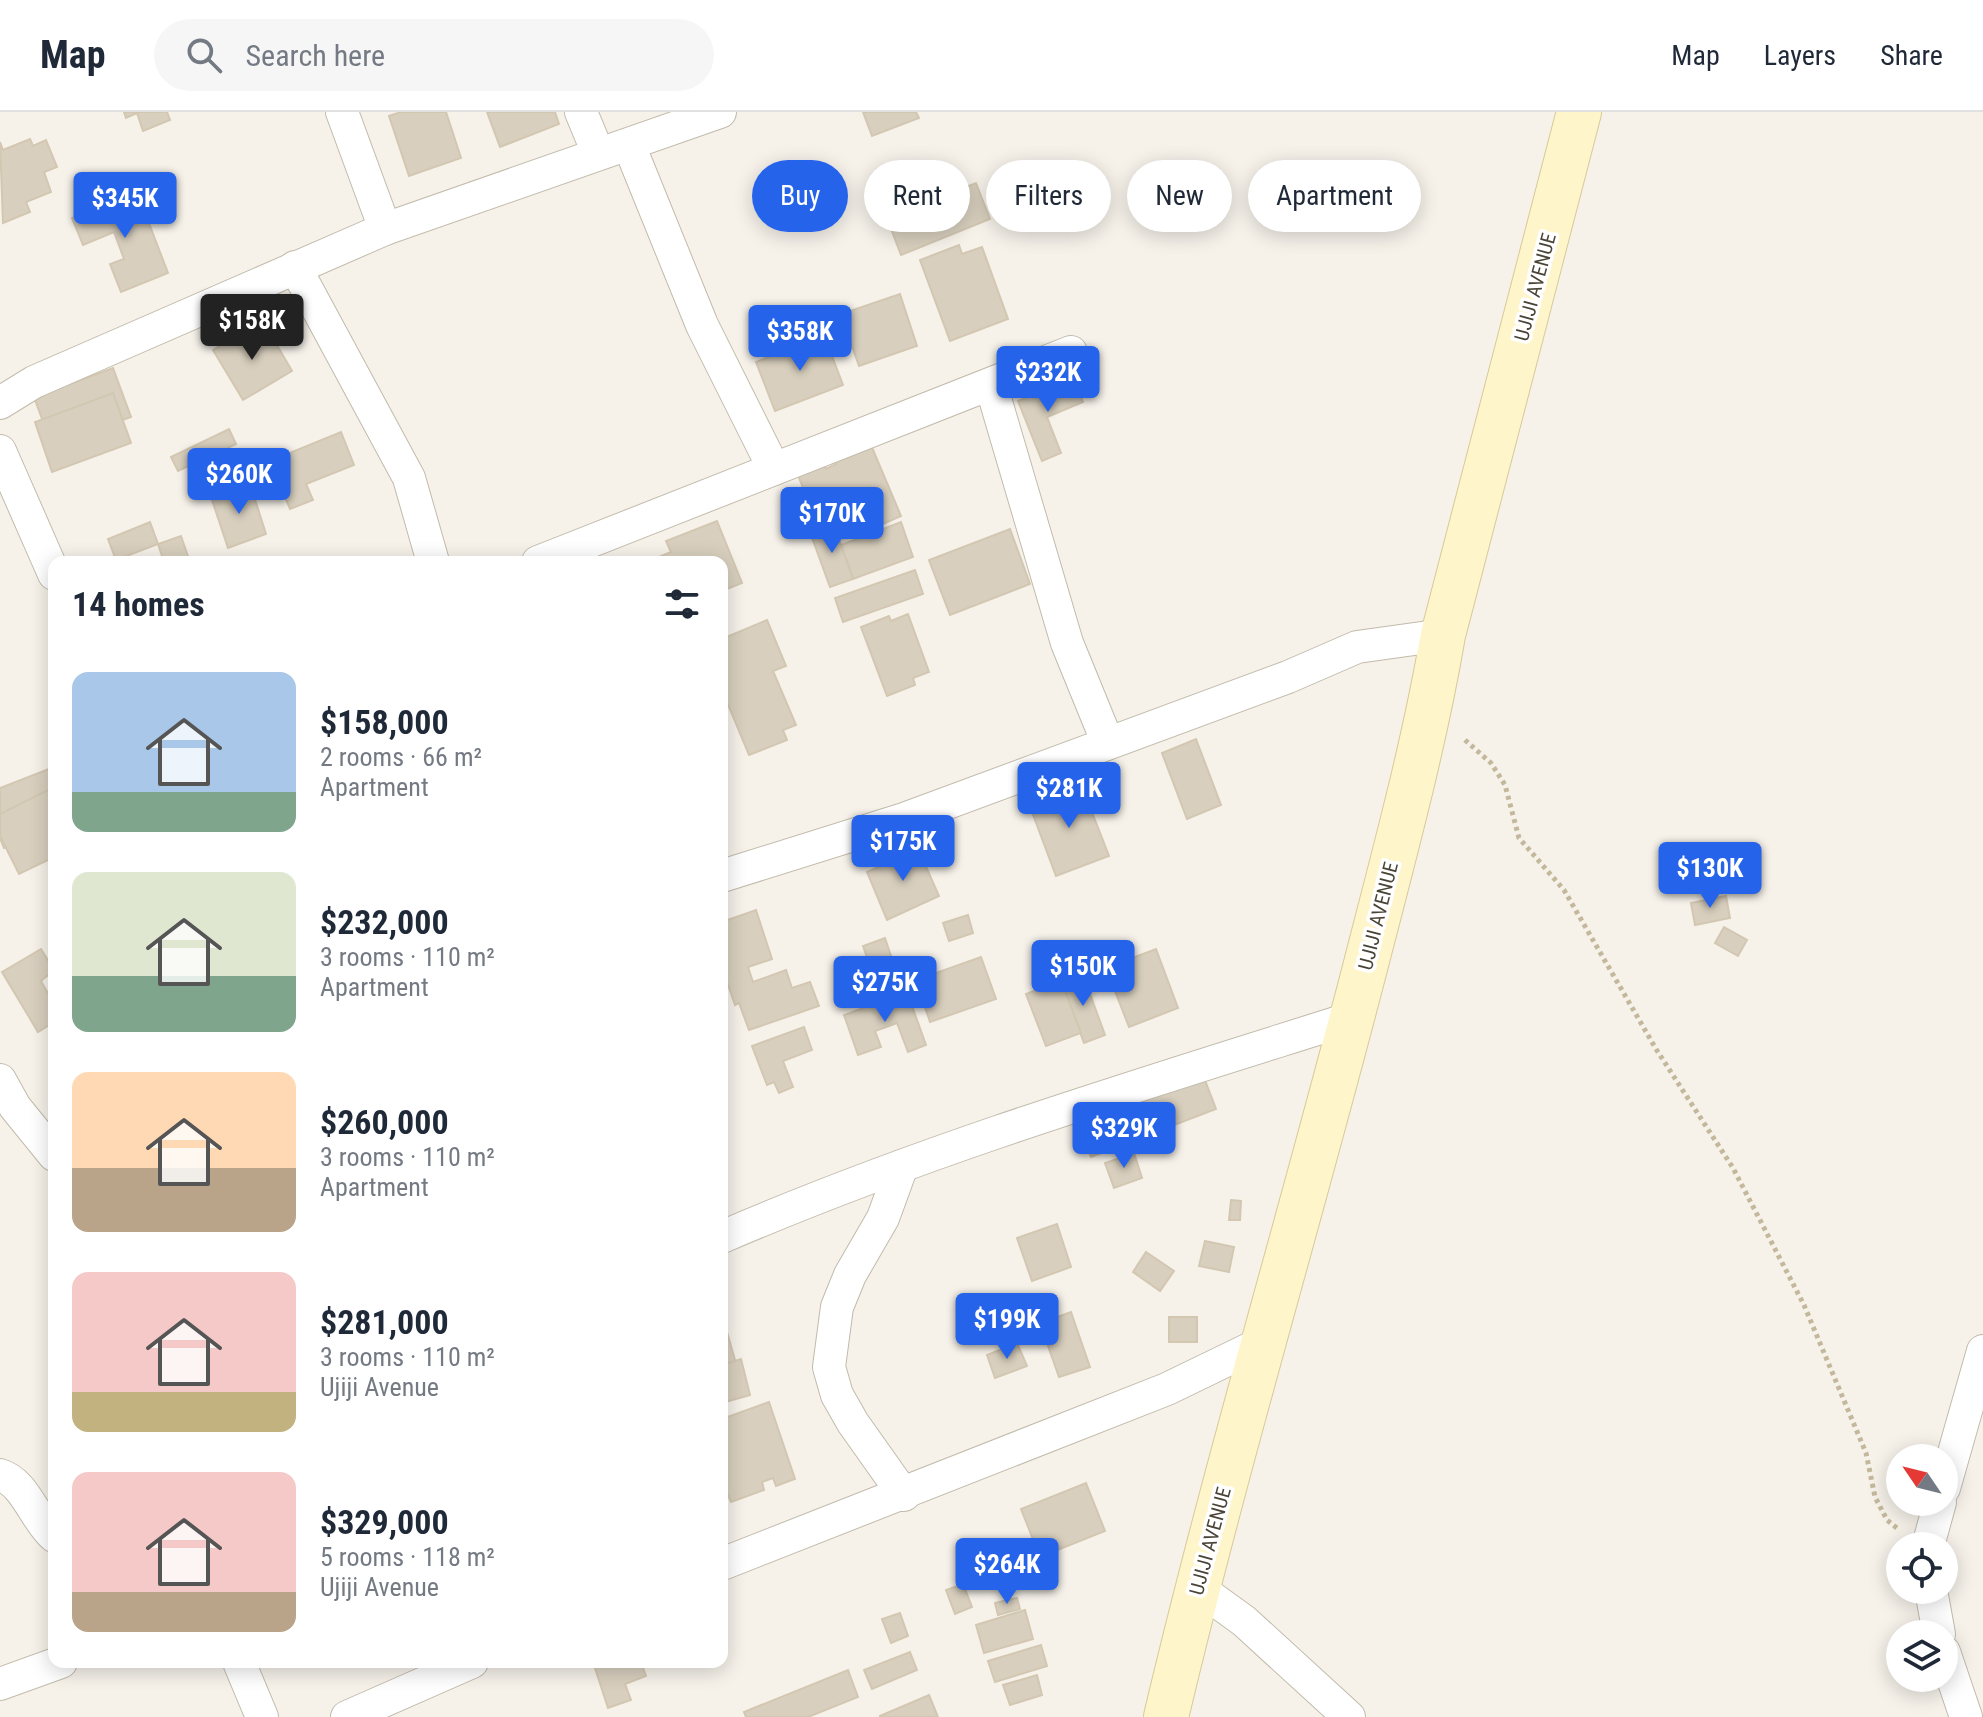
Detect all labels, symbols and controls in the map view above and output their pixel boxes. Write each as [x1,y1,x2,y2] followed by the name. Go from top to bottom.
[154,19,714,91] search box
[40,33,106,77] text: Map
[182,33,226,77] icon: search
[246,38,385,73] text: Search here
[1671,39,1720,72] text: Map
[1764,39,1836,72] text: Layers
[1880,39,1943,72] text: Share
[752,160,848,232] chip: Buy
[864,160,970,232] chip: Rent
[986,160,1111,232] chip: Filters
[1127,160,1232,232] chip: New
[1248,160,1421,232] chip: Apartment
[69,172,181,240] pin: $345K
[92,183,158,213] text: $345K
[1509,230,1561,344] street label: UJIJI AVENUE
[196,294,308,362] pin: $158K
[219,305,285,335] text: $158K
[744,305,856,373] pin: $358K
[767,316,833,346] text: $358K
[992,346,1104,414] pin: $232K
[1015,357,1081,387] text: $232K
[183,448,295,516] pin: $260K
[206,459,272,489] text: $260K
[776,487,888,555] pin: $170K
[799,498,865,528] text: $170K
[660,582,704,626] icon: filters
[72,584,205,624] text: 14 homes
[320,702,449,742] text: $158,000
[136,704,232,800] icon: home
[320,742,482,772] text: 2 rooms · 66 m²
[1013,762,1125,830] pin: $281K
[320,772,429,802] text: Apartment
[1036,773,1102,803] text: $281K
[847,815,959,883] pin: $175K
[870,826,936,856] text: $175K
[1654,842,1766,910] pin: $130K
[1677,853,1743,883] text: $130K
[1353,859,1403,973] street label: UJIJI AVENUE
[320,902,449,942] text: $232,000
[136,904,232,1000] icon: home
[1027,940,1139,1008] pin: $150K
[320,942,495,972] text: 3 rooms · 110 m²
[1050,951,1116,981] text: $150K
[829,956,941,1024] pin: $275K
[852,967,918,997] text: $275K
[320,972,429,1002] text: Apartment
[320,1102,449,1142] text: $260,000
[1068,1102,1180,1170] pin: $329K
[136,1104,232,1200] icon: home
[1091,1113,1157,1143] text: $329K
[320,1142,495,1172] text: 3 rooms · 110 m²
[320,1172,429,1202] text: Apartment
[951,1293,1063,1361] pin: $199K
[320,1302,449,1342] text: $281,000
[136,1304,232,1400] icon: home
[974,1304,1040,1334] text: $199K
[320,1342,495,1372] text: 3 rooms · 110 m²
[320,1372,439,1402] text: Ujiji Avenue
[1886,1444,1958,1516] north arrow
[1886,1444,1958,1692] map controls
[1184,1484,1236,1598] street label: UJIJI AVENUE
[320,1502,449,1542] text: $329,000
[136,1504,232,1600] icon: home
[1886,1532,1958,1604] button: locate
[951,1538,1063,1606] pin: $264K
[320,1542,495,1572] text: 5 rooms · 118 m²
[974,1549,1040,1579] text: $264K
[320,1572,439,1602] text: Ujiji Avenue
[1886,1620,1958,1692] button: layers

